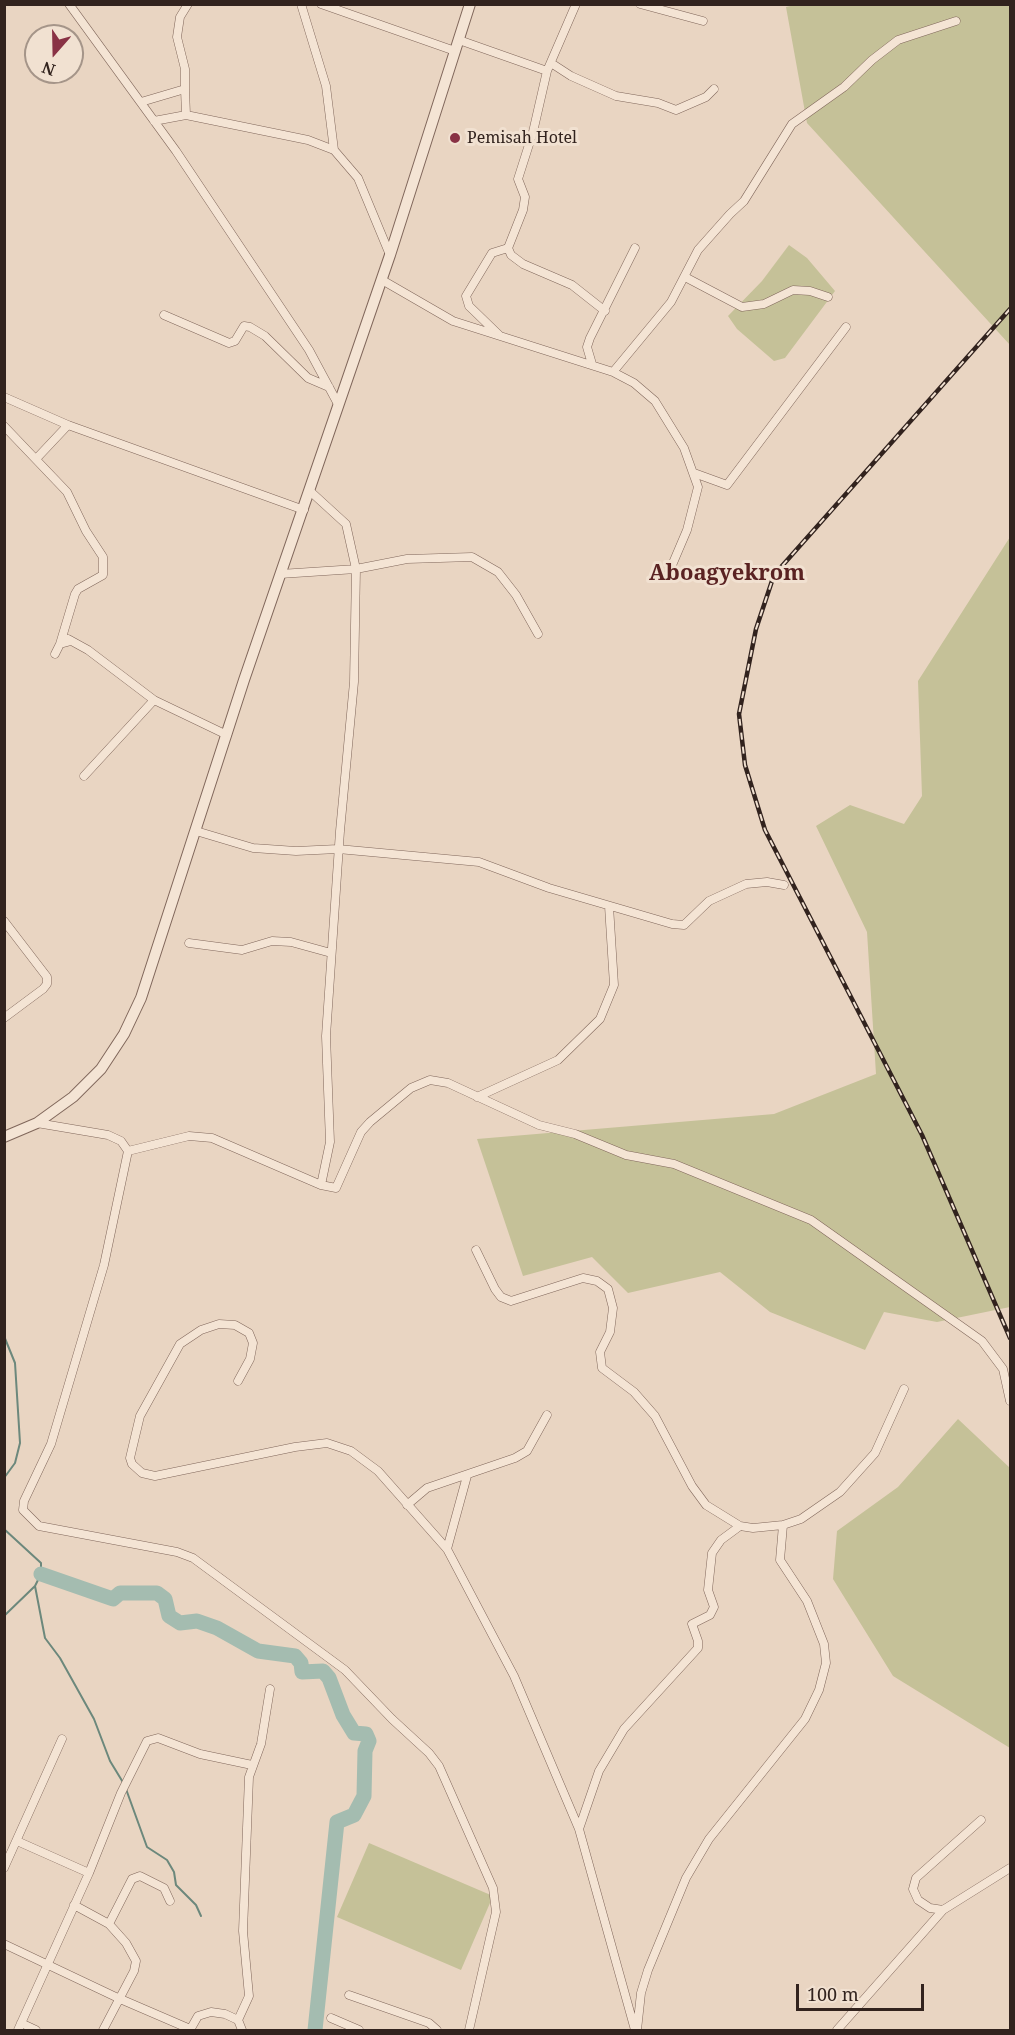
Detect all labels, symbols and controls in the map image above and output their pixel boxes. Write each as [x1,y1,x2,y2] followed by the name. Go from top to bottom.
[24,24,84,84] north arrow
[39,57,58,82] text: N
[467,128,577,148] place label: Pemisah Hotel
[448,131,462,145] marker: Pemisah Hotel
[649,561,805,587] district label: Aboagyekrom
[799,1972,926,2010] scale bar
[807,1982,859,2006] text: 100 m

